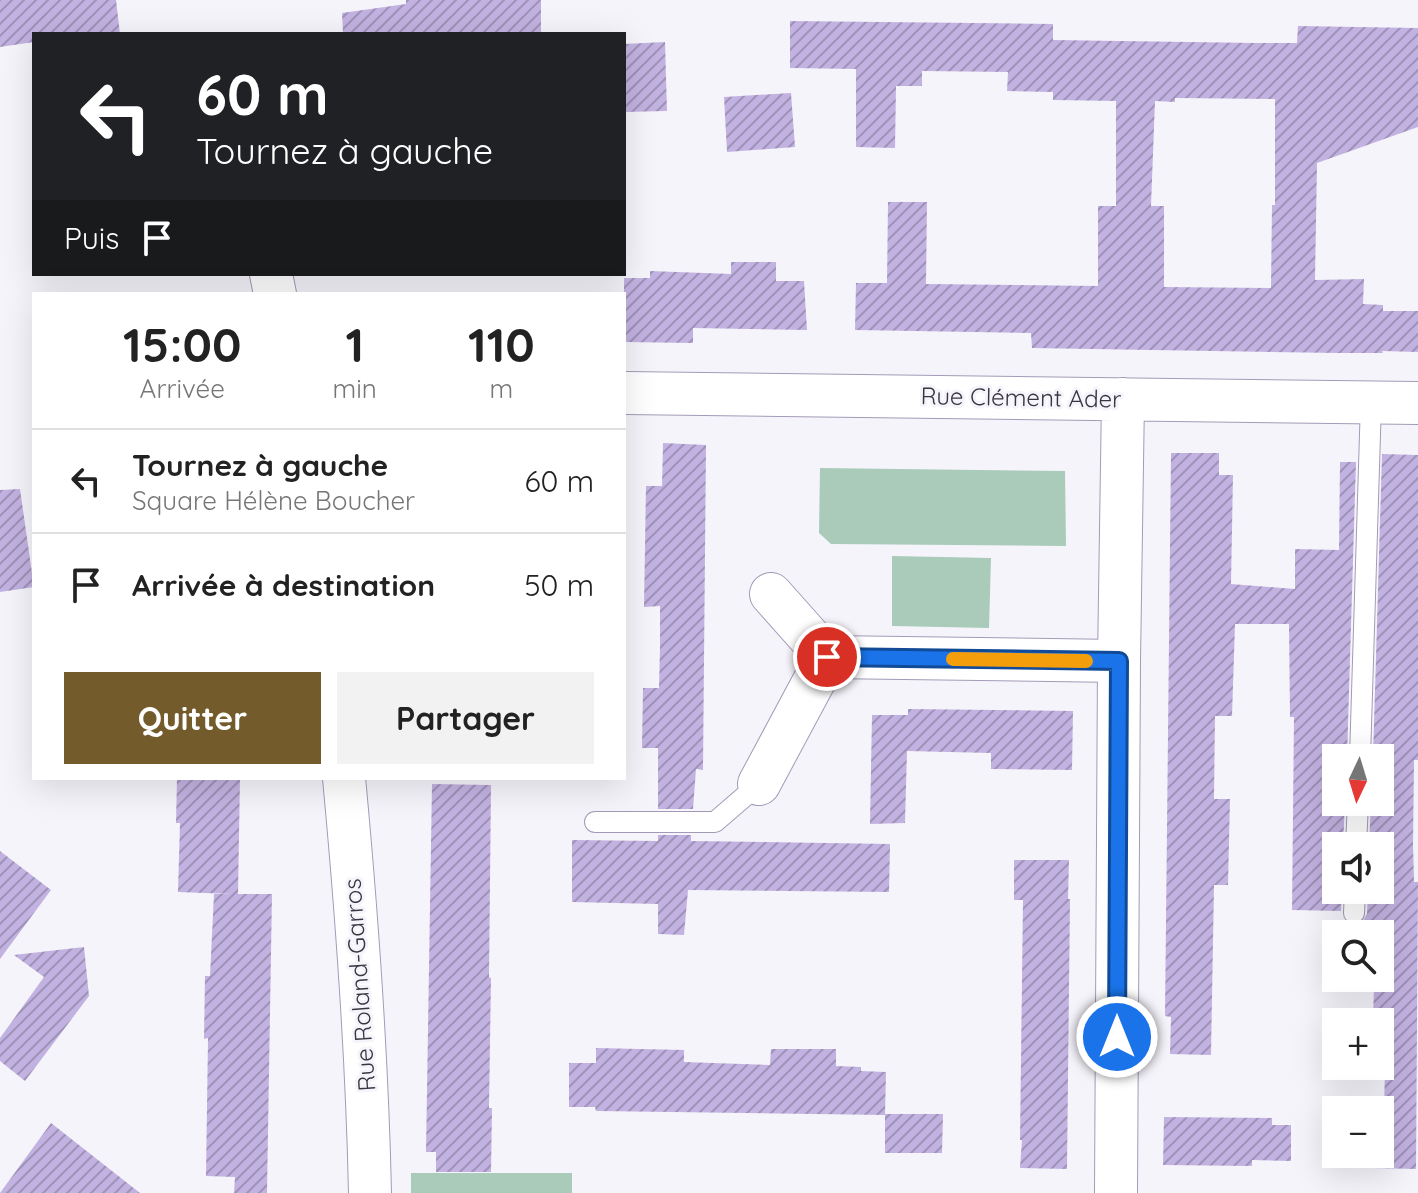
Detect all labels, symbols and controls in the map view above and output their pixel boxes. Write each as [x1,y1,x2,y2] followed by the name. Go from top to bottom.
[196,59,329,129] text: 60 m
[64,64,168,168] icon: left
[196,128,493,173] text: Tournez à gauche
[135,216,179,260] icon: arrive
[64,219,119,257] text: Puis
[123,314,241,374] text: 15:00
[345,314,364,374] text: 1
[468,314,535,374] text: 110
[140,372,225,405] text: Arrivée
[333,372,377,405] text: min
[490,372,513,405] text: m
[920,380,1122,414] street label: Rue Clément Ader
[132,446,388,484] text: Tournez à gauche
[64,459,108,503] icon: left
[524,462,594,500] text: 60 m
[132,484,415,517] text: Square Hélène Boucher
[64,563,108,607] icon: arrive
[132,566,435,604] text: Arrivée à destination
[524,566,594,604] text: 50 m
[793,623,861,691] pin
[805,635,849,679] icon: arrive
[64,672,321,764] button: Quitter
[337,672,594,764] button: Partager
[1322,744,1394,816] north arrow
[1322,744,1394,1168] map controls
[1322,832,1394,904] button: sound
[337,878,381,1092] street label: Rue Roland-Garros
[1322,920,1394,992] button: search
[1075,995,1159,1079] position arrow
[1322,1008,1394,1080] button: +
[1322,1096,1394,1168] button: −

